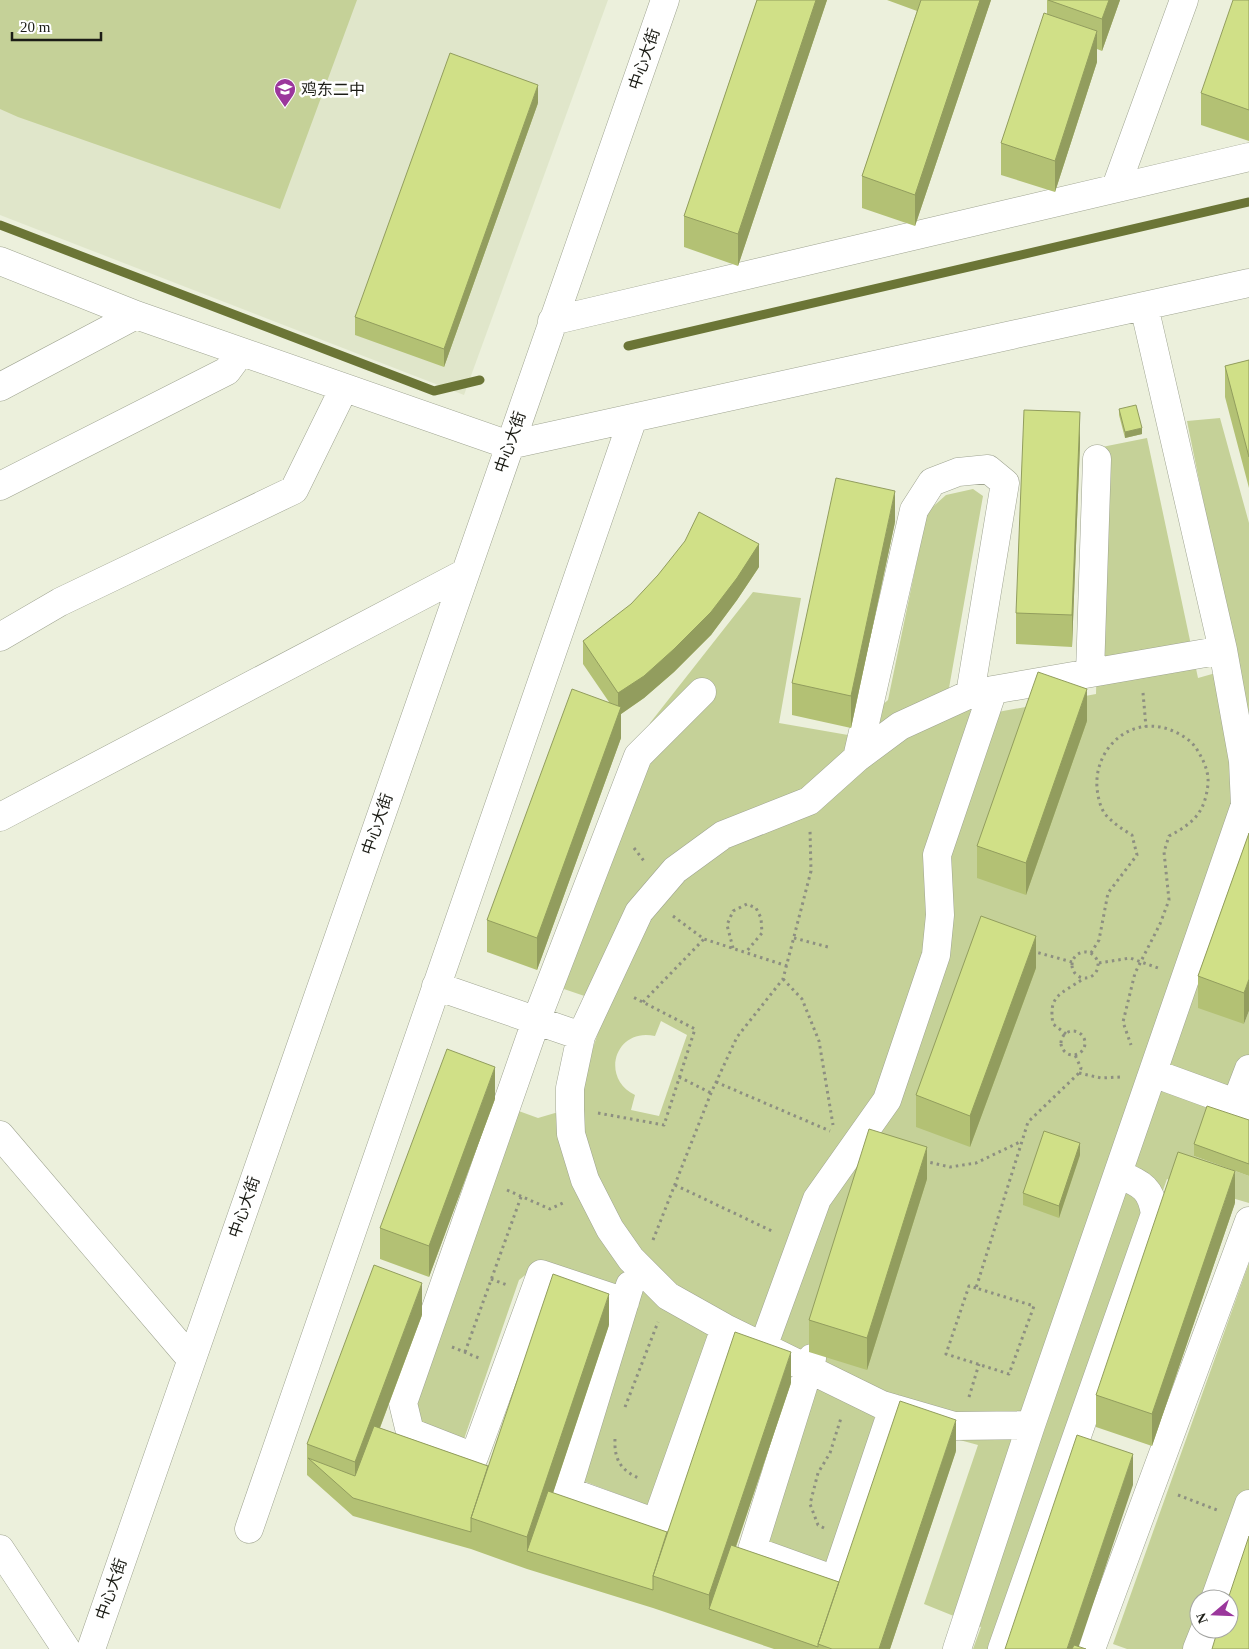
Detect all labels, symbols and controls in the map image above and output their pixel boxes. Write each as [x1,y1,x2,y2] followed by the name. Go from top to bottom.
[12,10,101,42] scale bar
[20,19,51,35] text: 20 m
[626,26,662,92] street label: 中心大街
[273,77,297,108] school or university icon: 鸡东二中
[301,81,365,98] place label: 鸡东二中
[492,409,528,475] street label: 中心大街
[359,791,395,857] street label: 中心大街
[226,1174,262,1240] street label: 中心大街
[93,1556,129,1622] street label: 中心大街
[1189,1589,1239,1639] north arrow
[1193,1611,1211,1625] text: N

